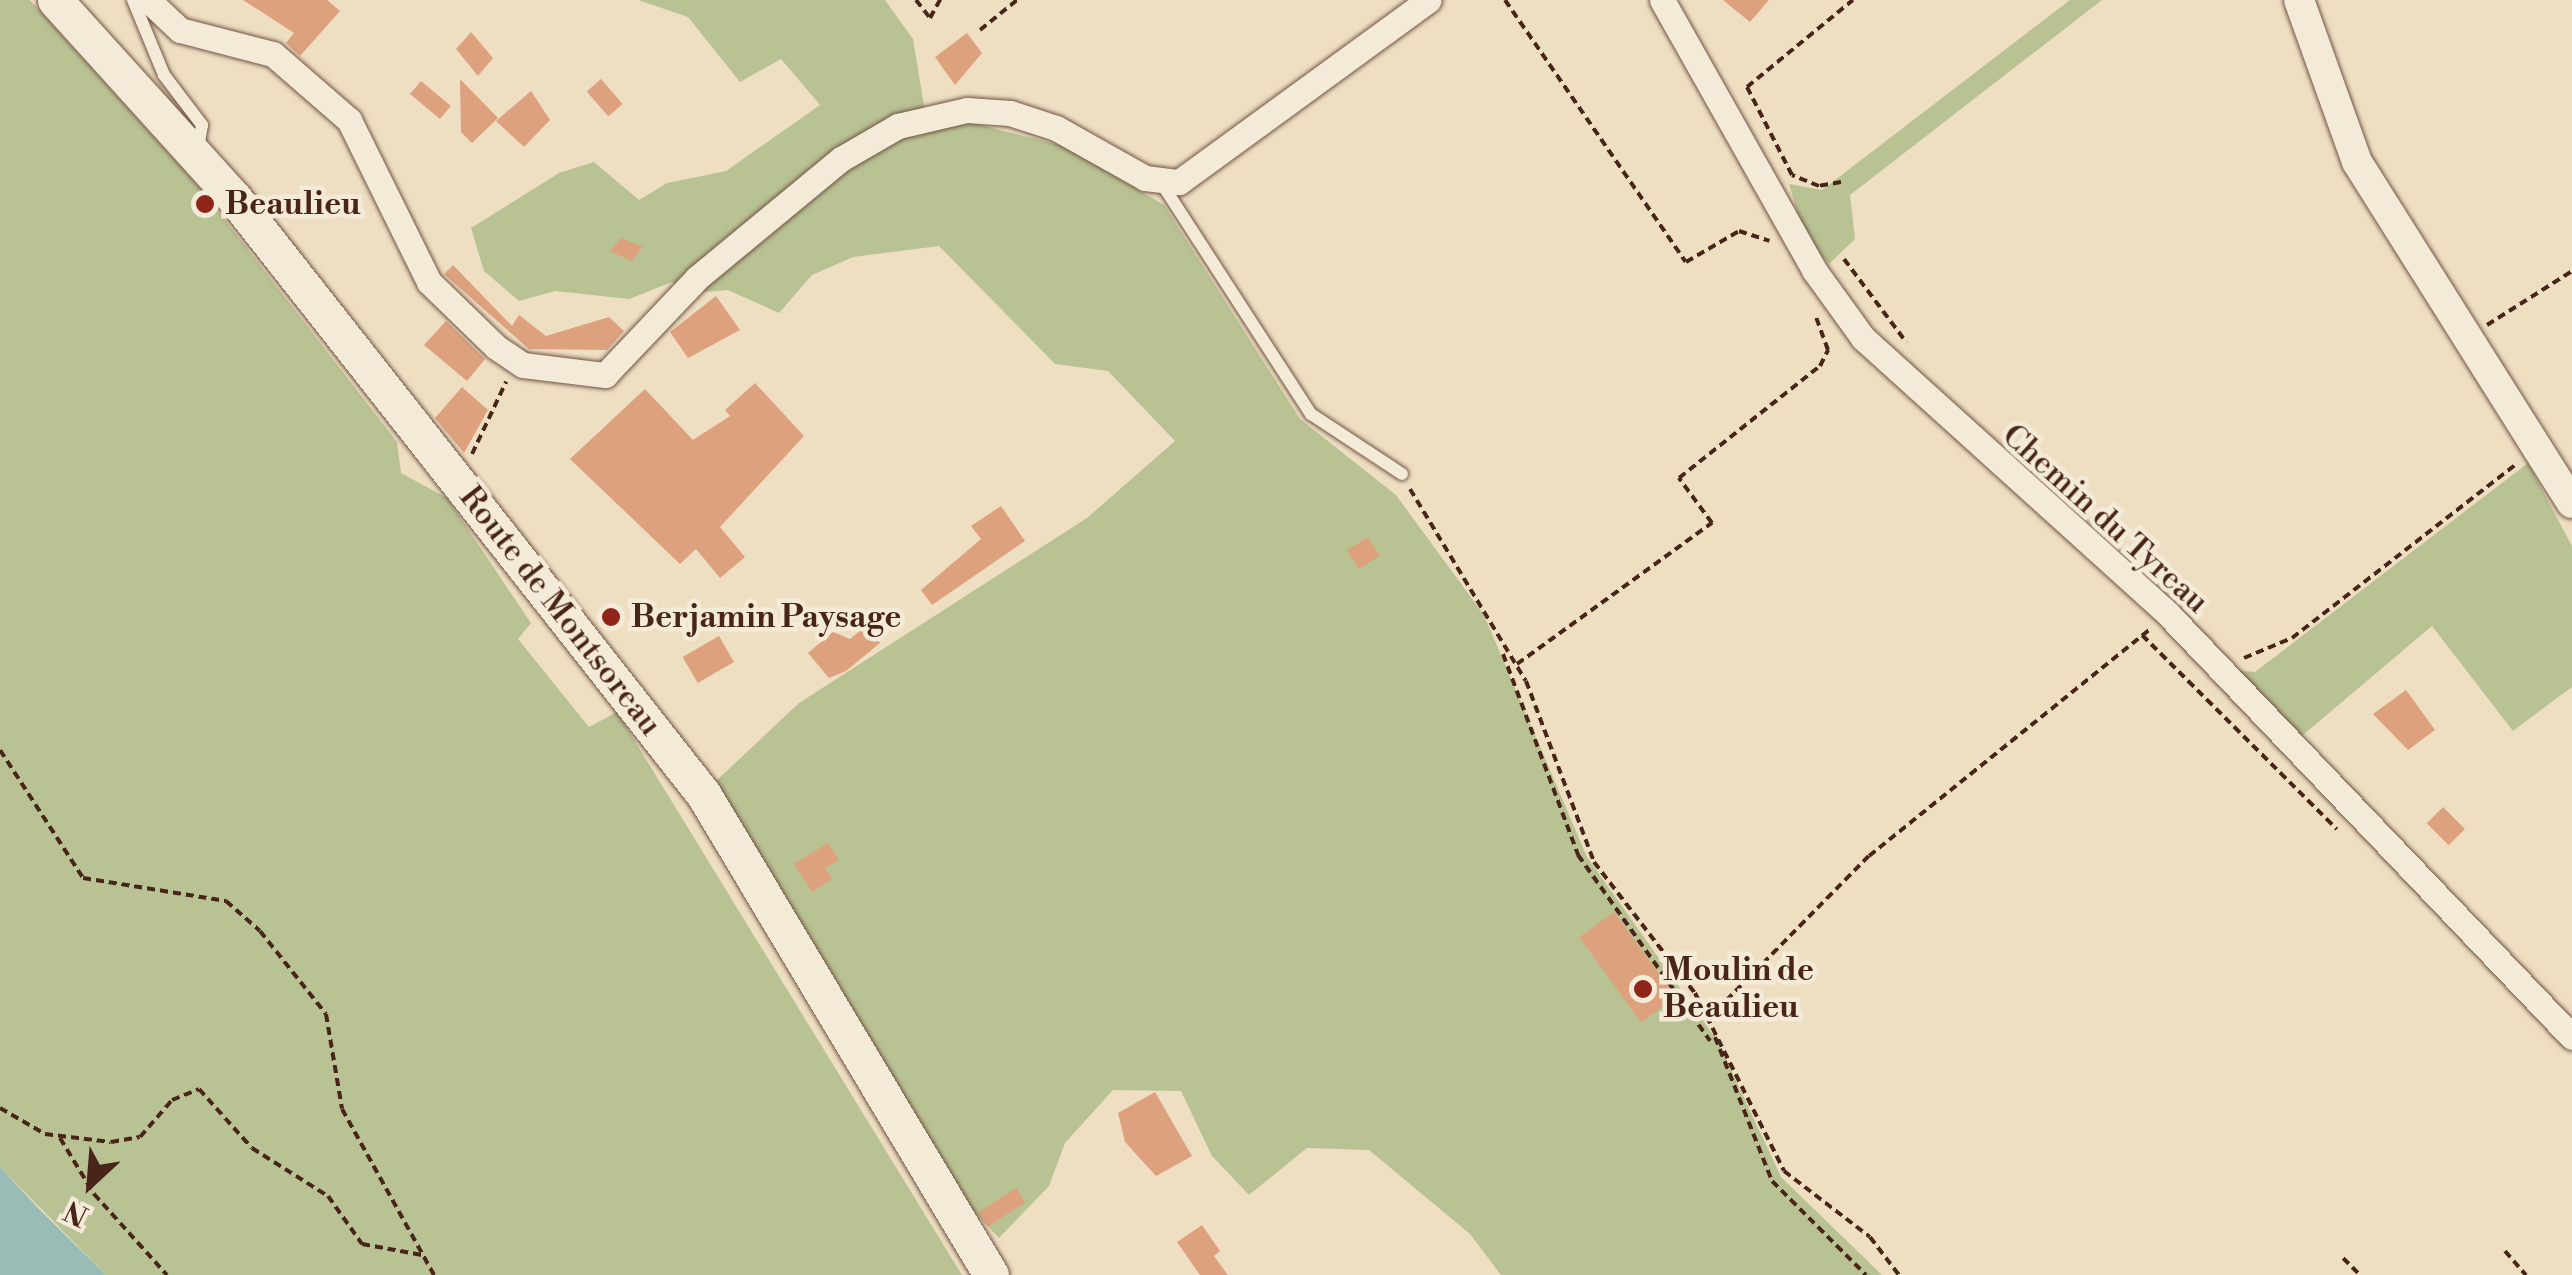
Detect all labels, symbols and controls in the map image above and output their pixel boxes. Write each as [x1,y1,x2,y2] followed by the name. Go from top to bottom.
[225,185,361,223] place label: Beaulieu
[194,193,216,215] marker: Beaulieu
[1994,416,2216,622] street label: Chemin du Tyreau
[451,479,669,743] street label: Route de Montsoreau
[631,598,902,636] place label: Berjamin Paysage
[600,606,622,628] marker: Berjamin Paysage
[1663,952,1814,1027] place label: Moulin de Beaulieu
[1632,978,1654,1000] marker: Moulin de Beaulieu
[40,1135,140,1235] north arrow
[59,1192,94,1233] text: N

